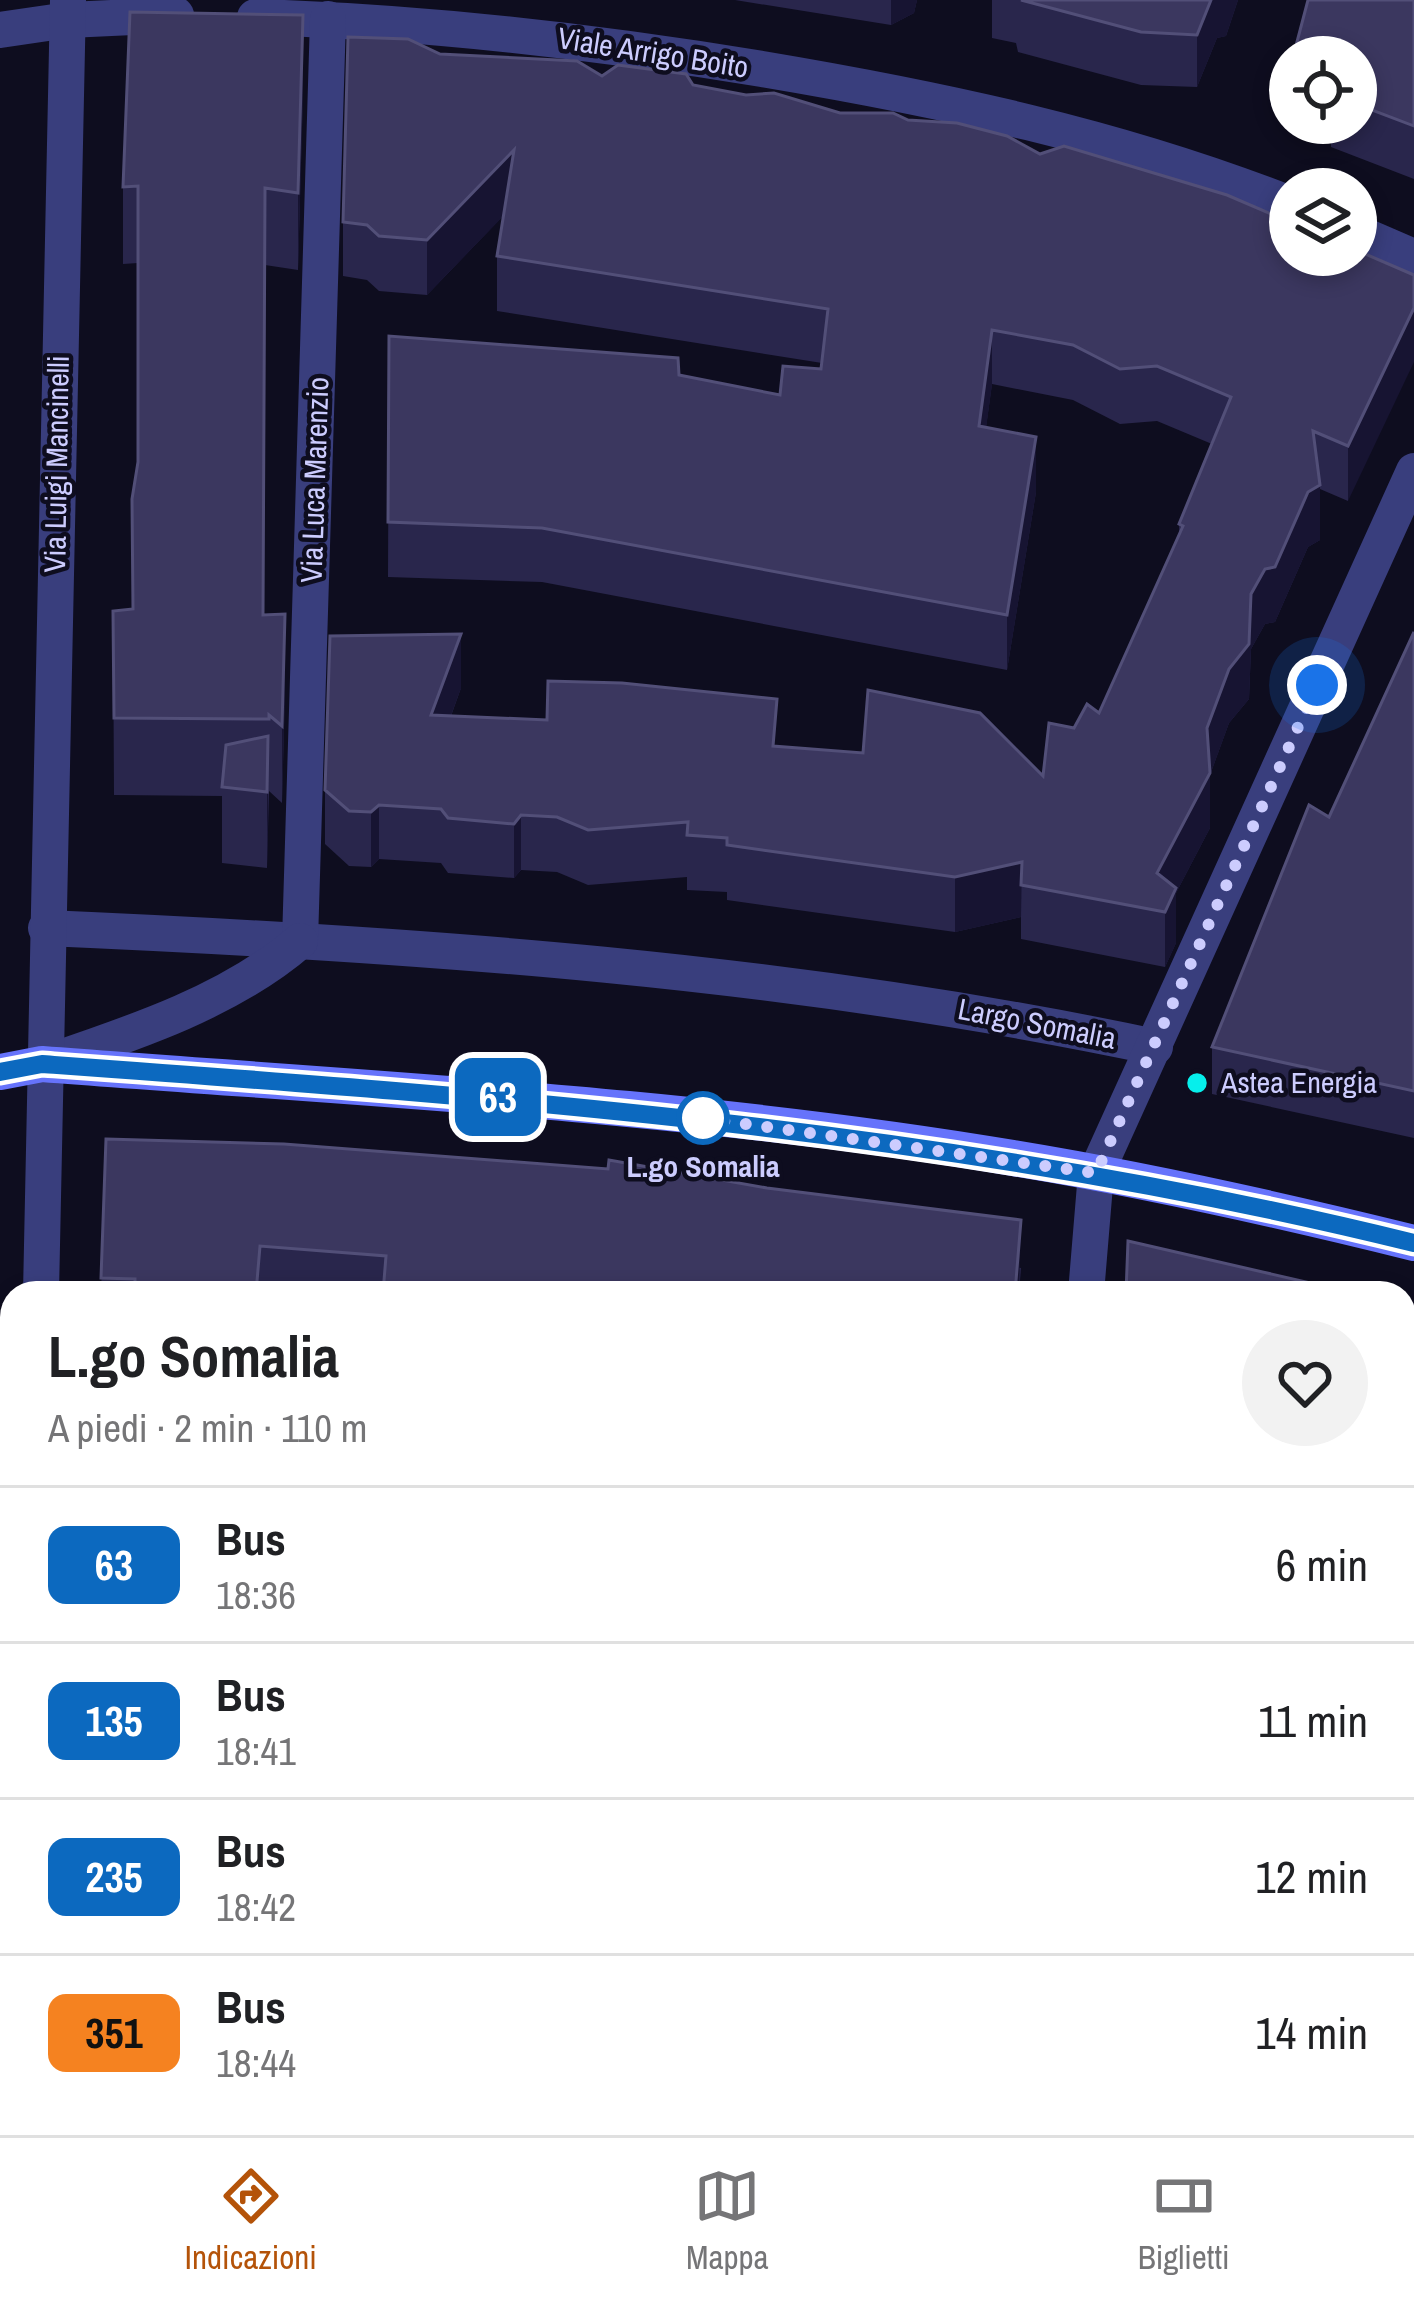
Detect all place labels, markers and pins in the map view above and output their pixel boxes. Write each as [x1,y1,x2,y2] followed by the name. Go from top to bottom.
[1220,1062,1377,1102] place label: Astea Energia
[1184,1070,1210,1096] marker: Astea Energia
[678,1093,728,1143] marker: L.go Somalia
[626,1146,780,1186] place label: L.go Somalia

